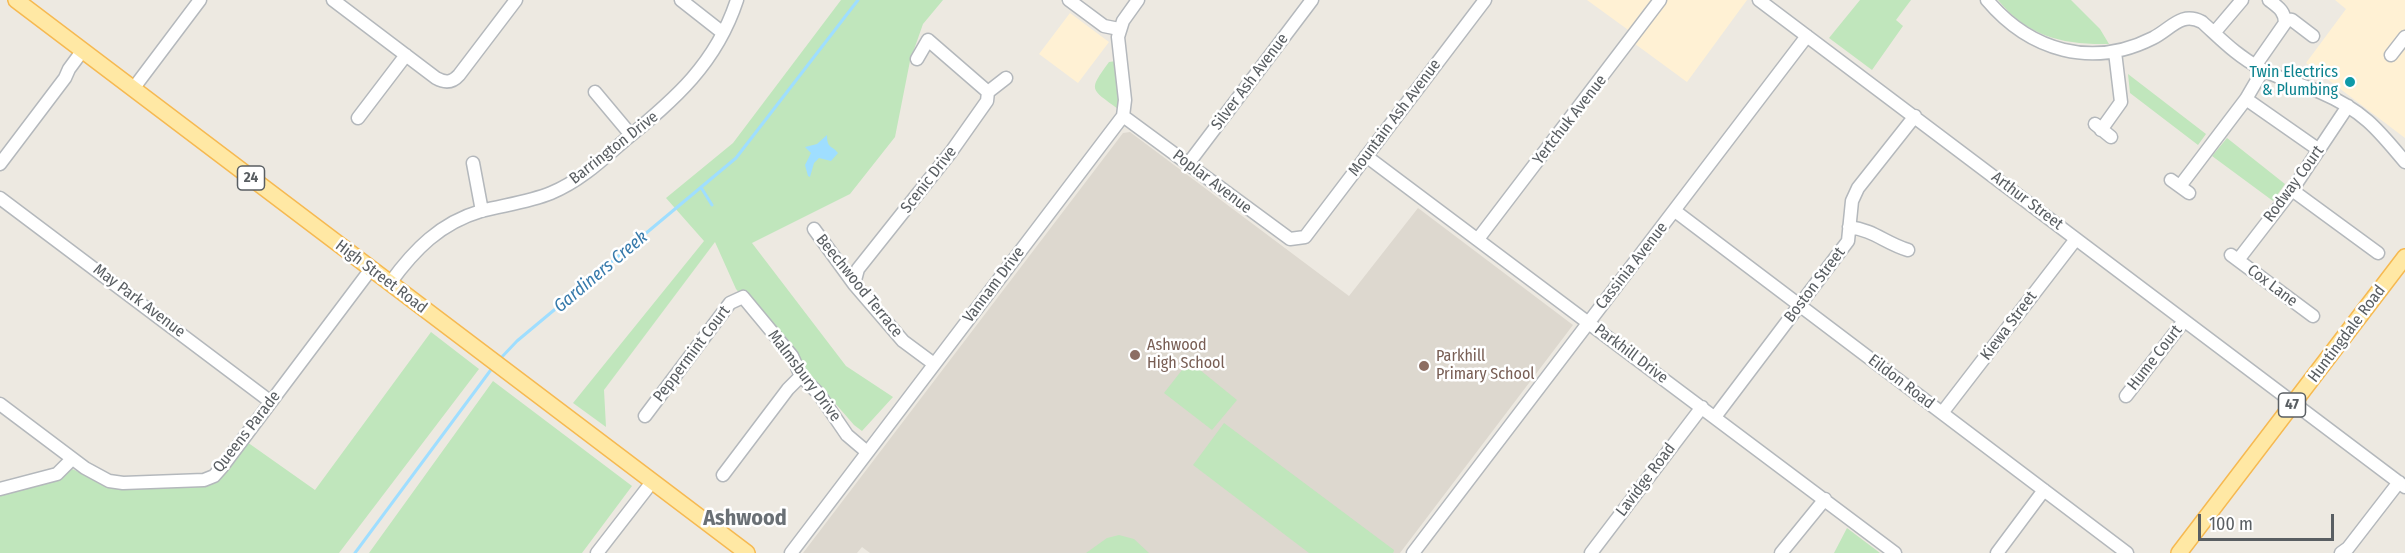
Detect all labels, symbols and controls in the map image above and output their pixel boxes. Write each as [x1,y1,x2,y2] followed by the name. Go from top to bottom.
[1207,30,1293,134] street label: Silver Ash Avenue
[1345,56,1445,180] street label: Mountain Ash Avenue
[2250,63,2338,101] place label: Twin Electrics & Plumbing
[1529,71,1611,169] street label: Yertchuk Avenue
[2343,75,2357,89] marker: Twin Electrics & Plumbing
[566,107,662,189] street label: Barrington Drive
[2260,142,2328,226] street label: Rodway Court
[897,143,961,217] street label: Scenic Drive
[1169,146,1255,218] street label: Poplar Avenue
[238,166,264,190] road number: 24
[1987,168,2067,234] street label: Arthur Street
[1592,219,1672,313] street label: Cassinia Avenue
[550,227,652,317] water label: Gardiners Creek
[812,231,906,341] street label: Beechwood Terrace
[331,236,431,318] street label: High Street Road
[959,243,1029,327] street label: Vannam Drive
[1781,244,1849,326] street label: Boston Street
[89,260,189,342] street label: May Park Avenue
[2243,261,2301,311] street label: Cox Lane
[2304,282,2390,386] street label: Huntingdale Road
[1977,288,2041,364] street label: Kiewa Street
[650,302,734,406] street label: Peppermint Court
[1590,320,1672,388] street label: Parkhill Drive
[2124,322,2186,394] street label: Hume Court
[763,326,845,426] street label: Malmsbury Drive
[1147,336,1225,374] place label: Ashwood High School
[1436,347,1535,385] place label: Parkhill Primary School
[1128,348,1142,362] marker: Ashwood High School
[1864,351,1938,413] street label: Eildon Road
[1417,359,1431,373] marker: Parkhill Primary School
[209,387,285,477] street label: Queens Parade
[2278,393,2306,417] road number: 47
[1612,440,1680,520] street label: Lavidge Road
[2201,502,2338,540] scale bar
[703,506,787,532] district label: Ashwood
[2209,513,2253,535] text: 100 m

